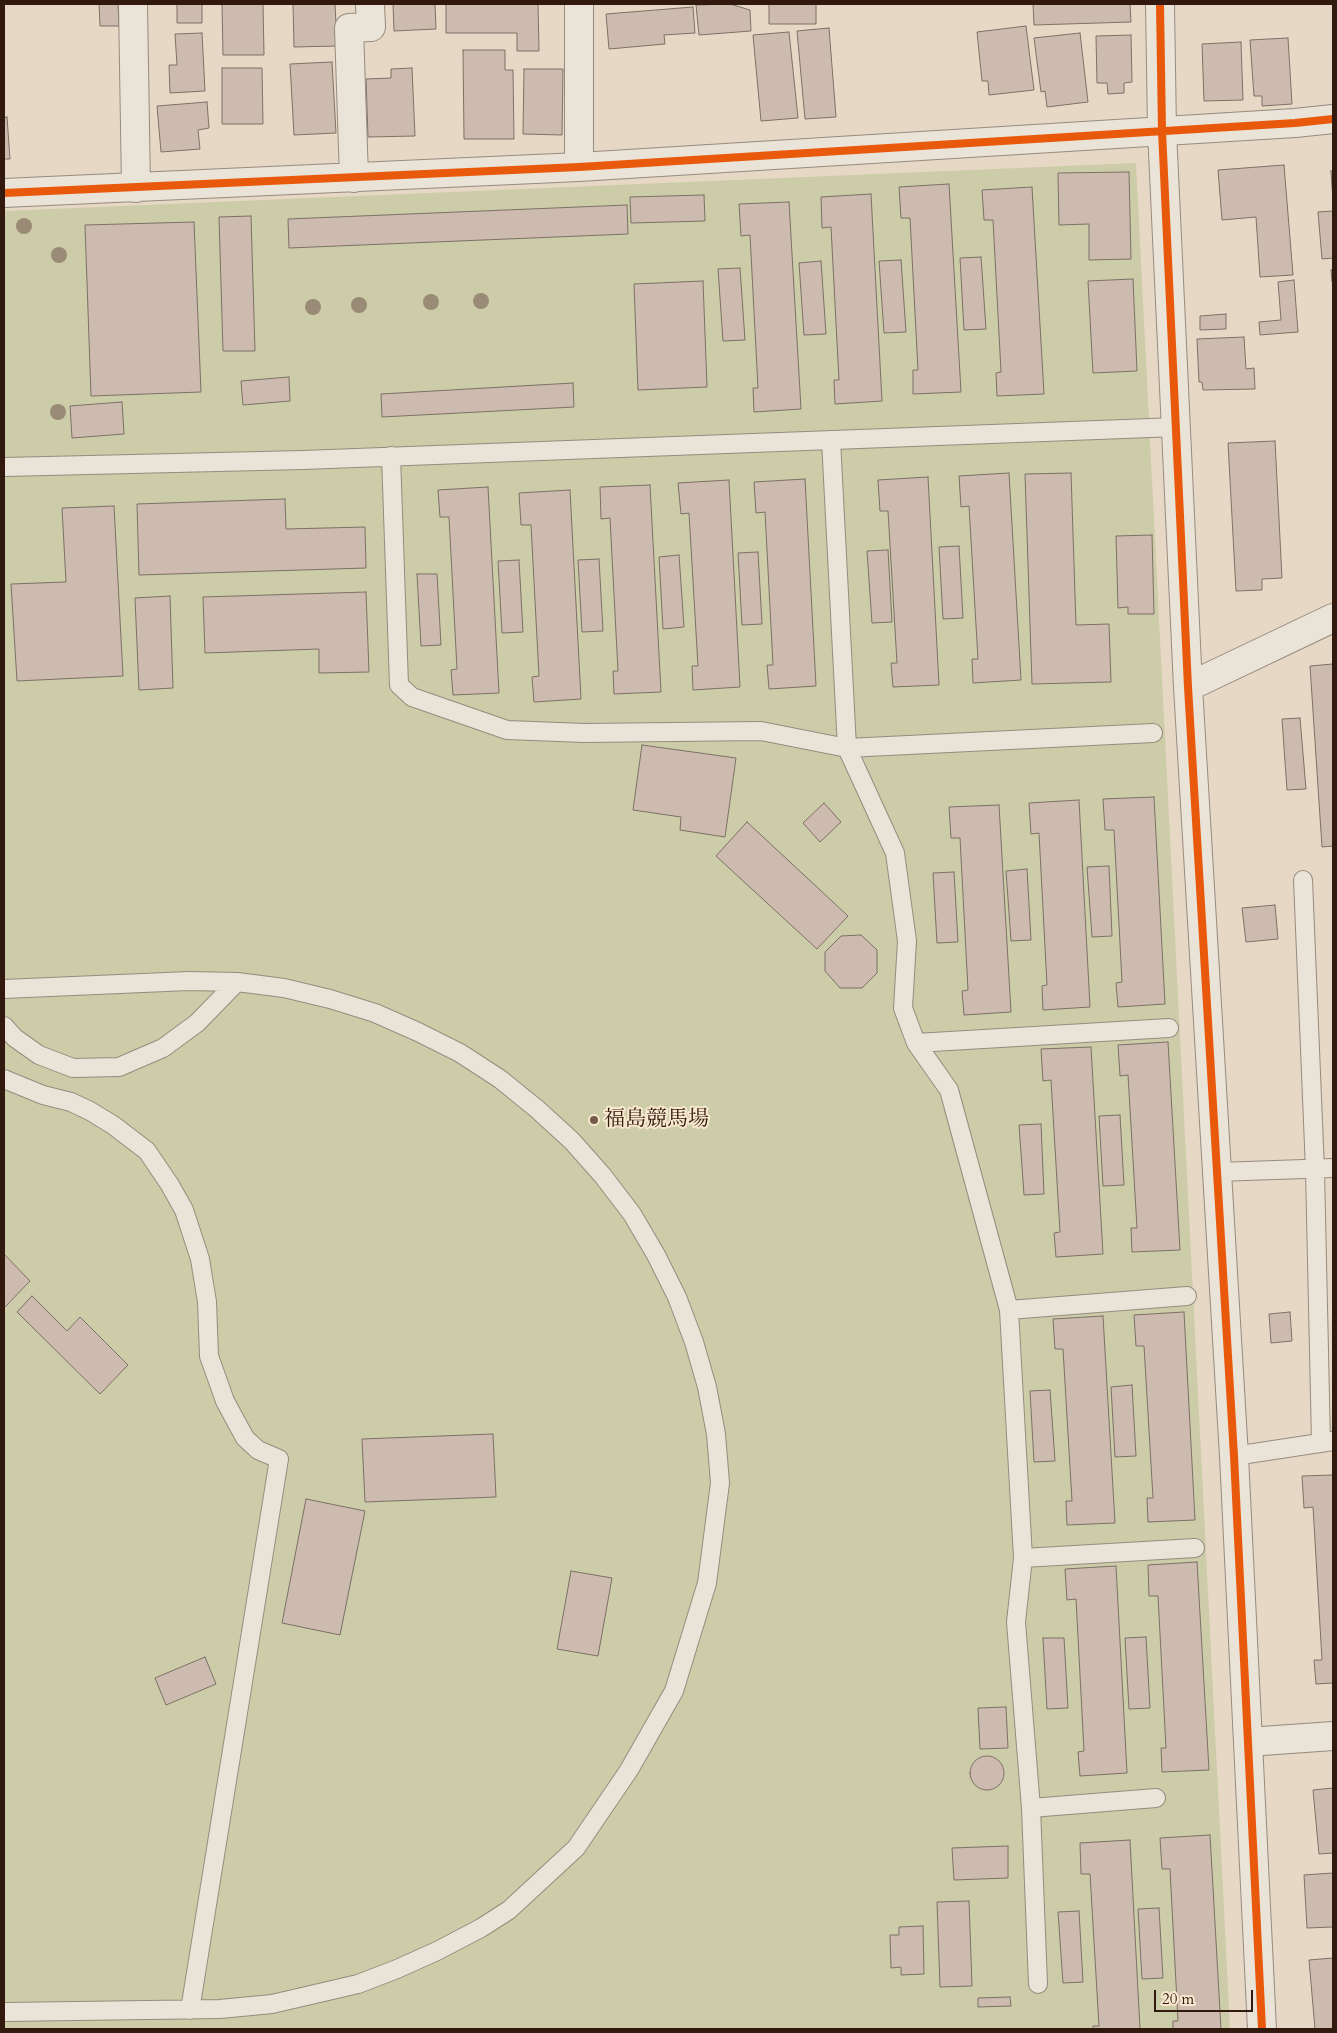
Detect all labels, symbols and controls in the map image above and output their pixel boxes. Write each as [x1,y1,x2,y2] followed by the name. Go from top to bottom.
[604,1107,709,1133] place label: 福島競馬場
[588,1114,600,1126] marker: 福島競馬場
[1157,1980,1256,2012] scale bar
[1162,1989,1194,2009] text: 20 m

